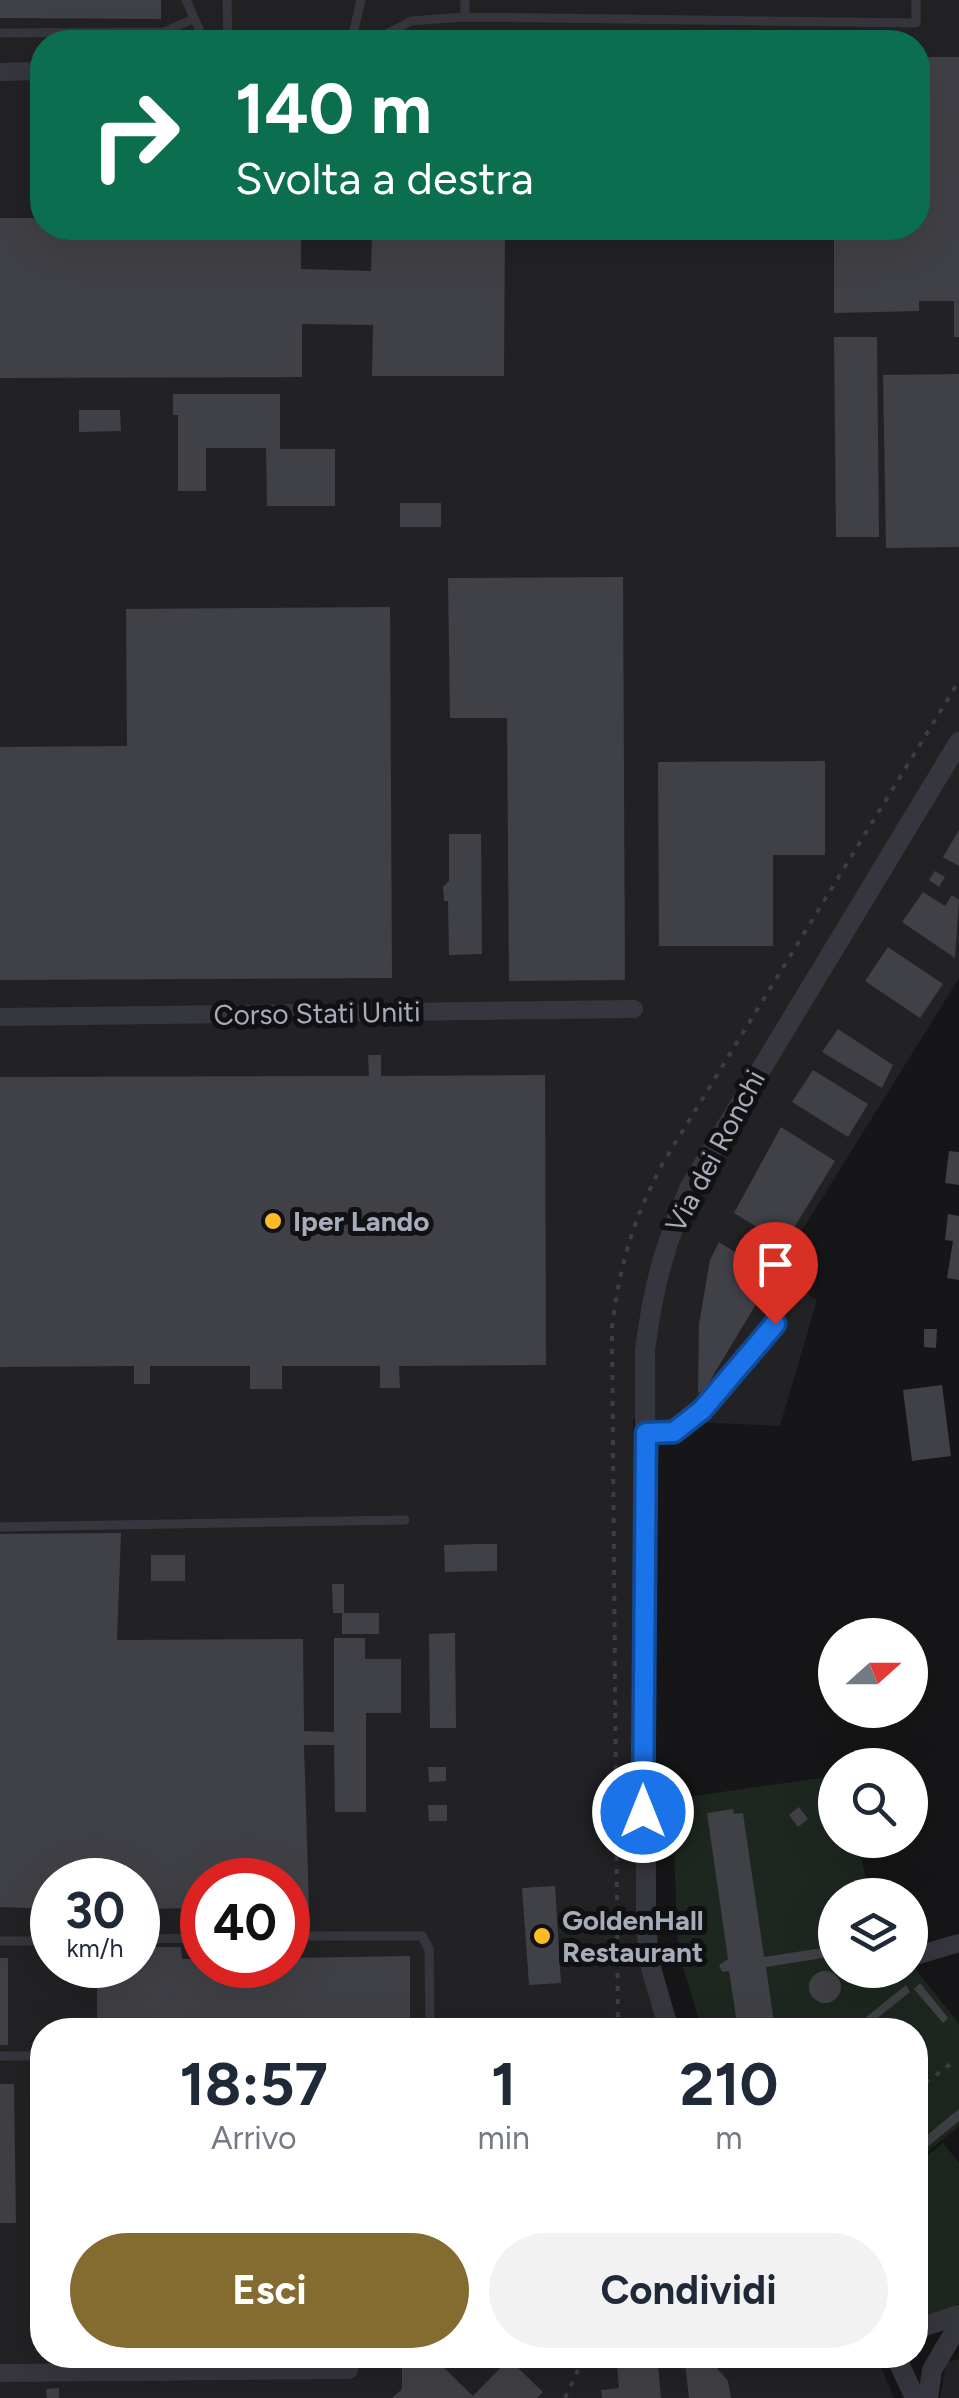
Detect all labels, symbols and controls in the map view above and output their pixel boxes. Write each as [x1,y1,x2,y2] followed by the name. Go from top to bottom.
[235,66,432,151] text: 140 m
[70,70,200,200] icon: right
[235,151,534,205] text: Svolta a destra
[213,994,421,1032] street label: Corso Stati Uniti
[658,1064,772,1238] street label: Via dei Ronchi
[293,1204,430,1238] place label: Iper Lando
[262,1210,284,1232] marker: Iper Lando
[733,1222,818,1325] pin
[748,1237,803,1292] icon: arrive
[818,1618,928,1728] north arrow
[818,1618,928,1988] map controls
[818,1748,928,1858] button: search
[591,1760,695,1864] position arrow
[180,1858,310,1988] speed limit sign: 40
[818,1878,928,1988] button: layers
[65,1880,125,1941] text: 30
[562,1903,704,1969] place label: GoldenHall Restaurant
[531,1925,553,1947] marker: GoldenHall Restaurant
[66,1933,124,1963] text: km/h
[180,2048,328,2120] text: 18:57
[491,2048,516,2120] text: 1
[679,2048,778,2120] text: 210
[211,2119,296,2157] text: Arrivo
[477,2119,530,2157] text: min
[715,2119,743,2157] text: m
[70,2233,469,2348] button: Esci
[489,2233,888,2348] button: Condividi

